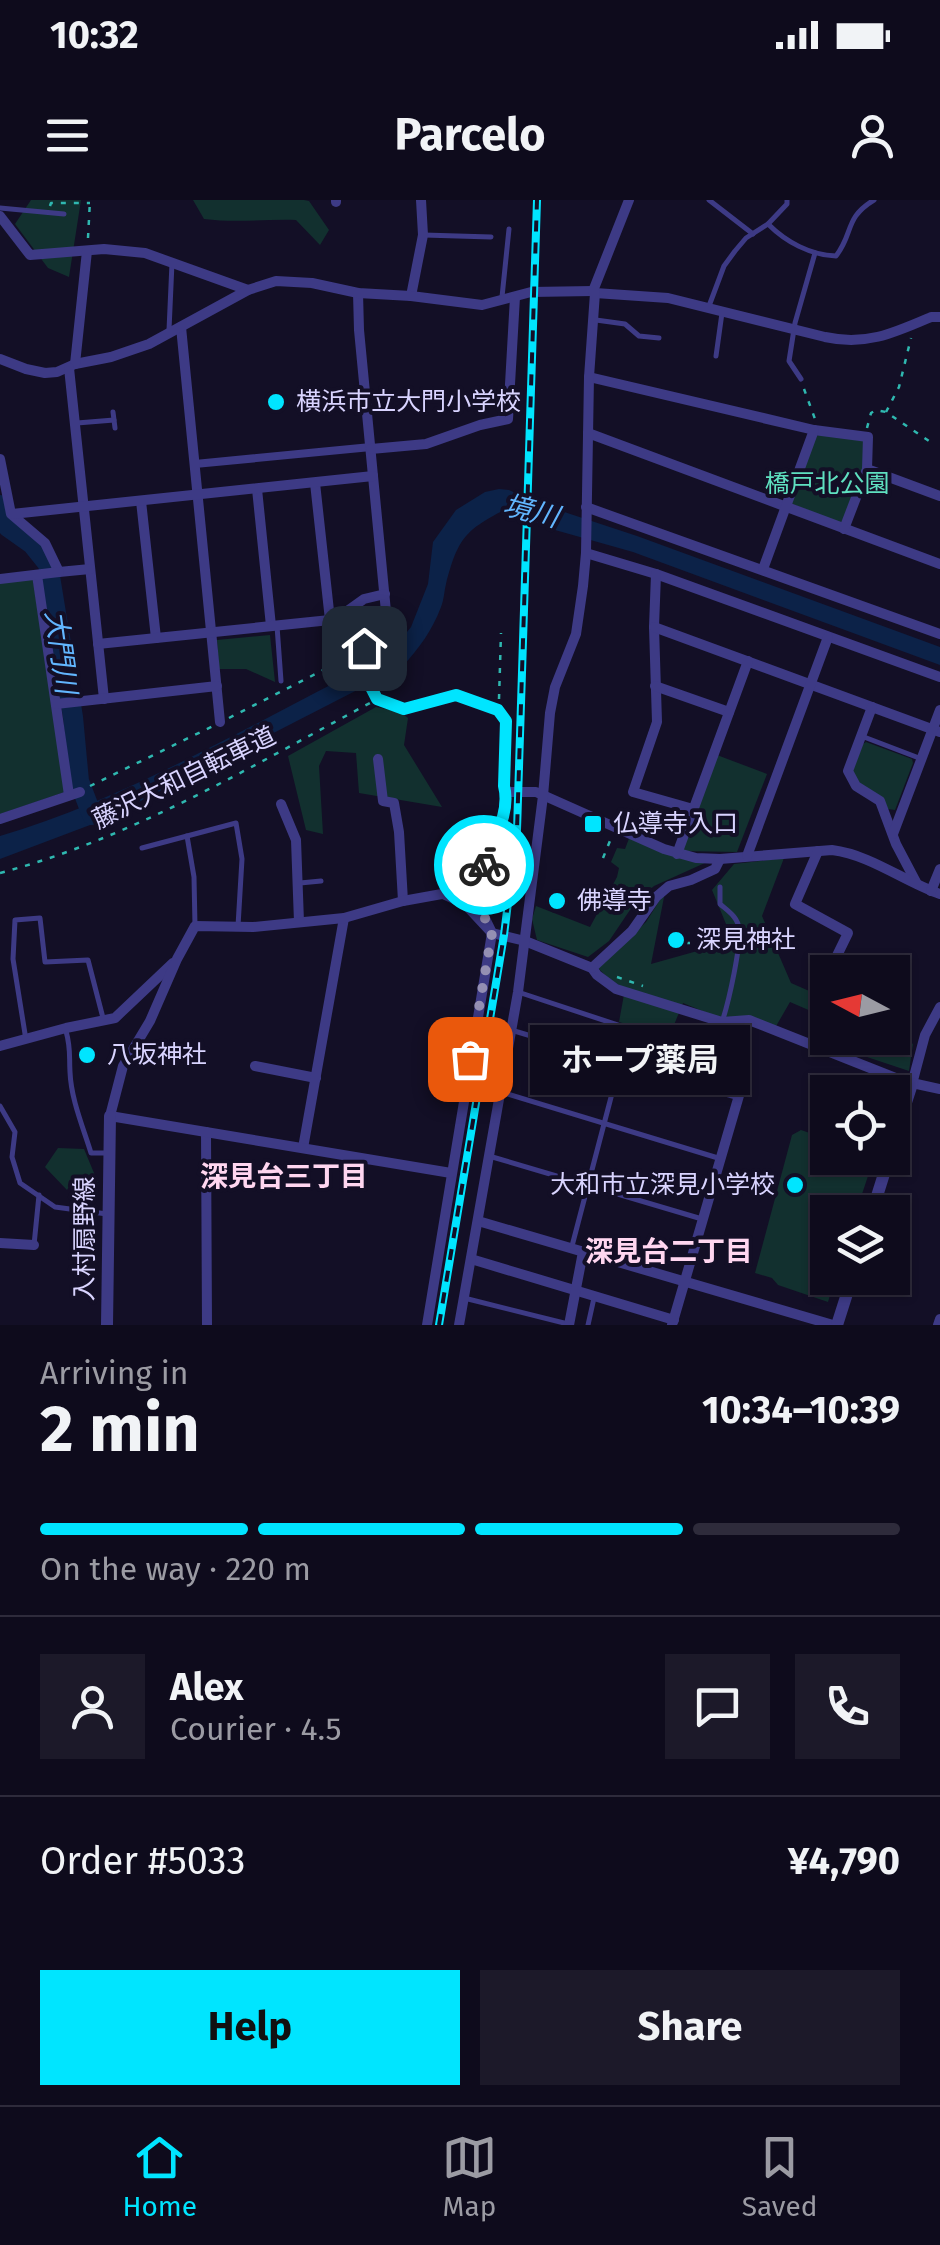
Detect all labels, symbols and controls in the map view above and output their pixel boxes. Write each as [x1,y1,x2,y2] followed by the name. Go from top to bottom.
[50,12,139,58] text: 10:32
[40,108,95,163] icon: menu
[395,108,545,162] text: Parcelo
[845,108,900,163] icon: person
[296,387,521,417] place label: 横浜市立大門小学校
[265,391,287,413] marker: 横浜市立大門小学校
[764,469,890,499] park label: 橋戸北公園
[500,488,565,535] water label: 境川
[322,606,407,691] pin
[39,608,84,699] water label: 大門川
[337,621,392,676] icon: home
[88,721,280,835] street label: 藤沢大和自転車道
[613,809,738,839] place label: 仏導寺入口
[582,813,604,835] marker: 仏導寺入口
[434,815,534,915] courier
[457,838,512,893] icon: bike
[577,886,652,916] place label: 佛導寺
[546,890,568,912] marker: 佛導寺
[696,925,796,955] place label: 深見神社
[665,929,687,951] marker: 深見神社
[810,955,910,1055] north arrow
[810,955,910,1295] map controls
[428,1017,513,1102] pin
[530,1024,750,1094] callout: ホープ薬局
[443,1032,498,1087] icon: bag
[107,1040,207,1070] place label: 八坂神社
[561,1041,719,1079] text: ホープ薬局
[76,1044,98,1066] marker: 八坂神社
[810,1075,910,1175] button: locate
[200,1160,368,1193] district label: 深見台三丁目
[550,1170,775,1200] place label: 大和市立深見小学校
[784,1174,806,1196] marker: 大和市立深見小学校
[70,1176,100,1302] street label: 入村扇野線
[810,1195,910,1295] button: layers
[585,1235,753,1268] district label: 深見台二丁目
[40,1354,188,1392] text: Arriving in
[702,1387,900,1433] text: 10:34–10:39
[40,1390,200,1468] text: 2 min
[40,1550,311,1588] text: On the way · 220 m
[40,1654,145,1759] button: person
[665,1654,770,1759] button: chat
[795,1654,900,1759] button: phone
[170,1664,243,1710] text: Alex
[170,1710,341,1748] text: Courier · 4.5
[40,1838,245,1884] text: Order #5033
[788,1838,900,1884] text: ¥4,790
[40,1970,460,2085] button: Help
[480,1970,900,2085] button: Share
[122,2130,197,2223] tab: Home
[442,2130,497,2223] tab: Map
[742,2130,818,2223] tab: Saved

